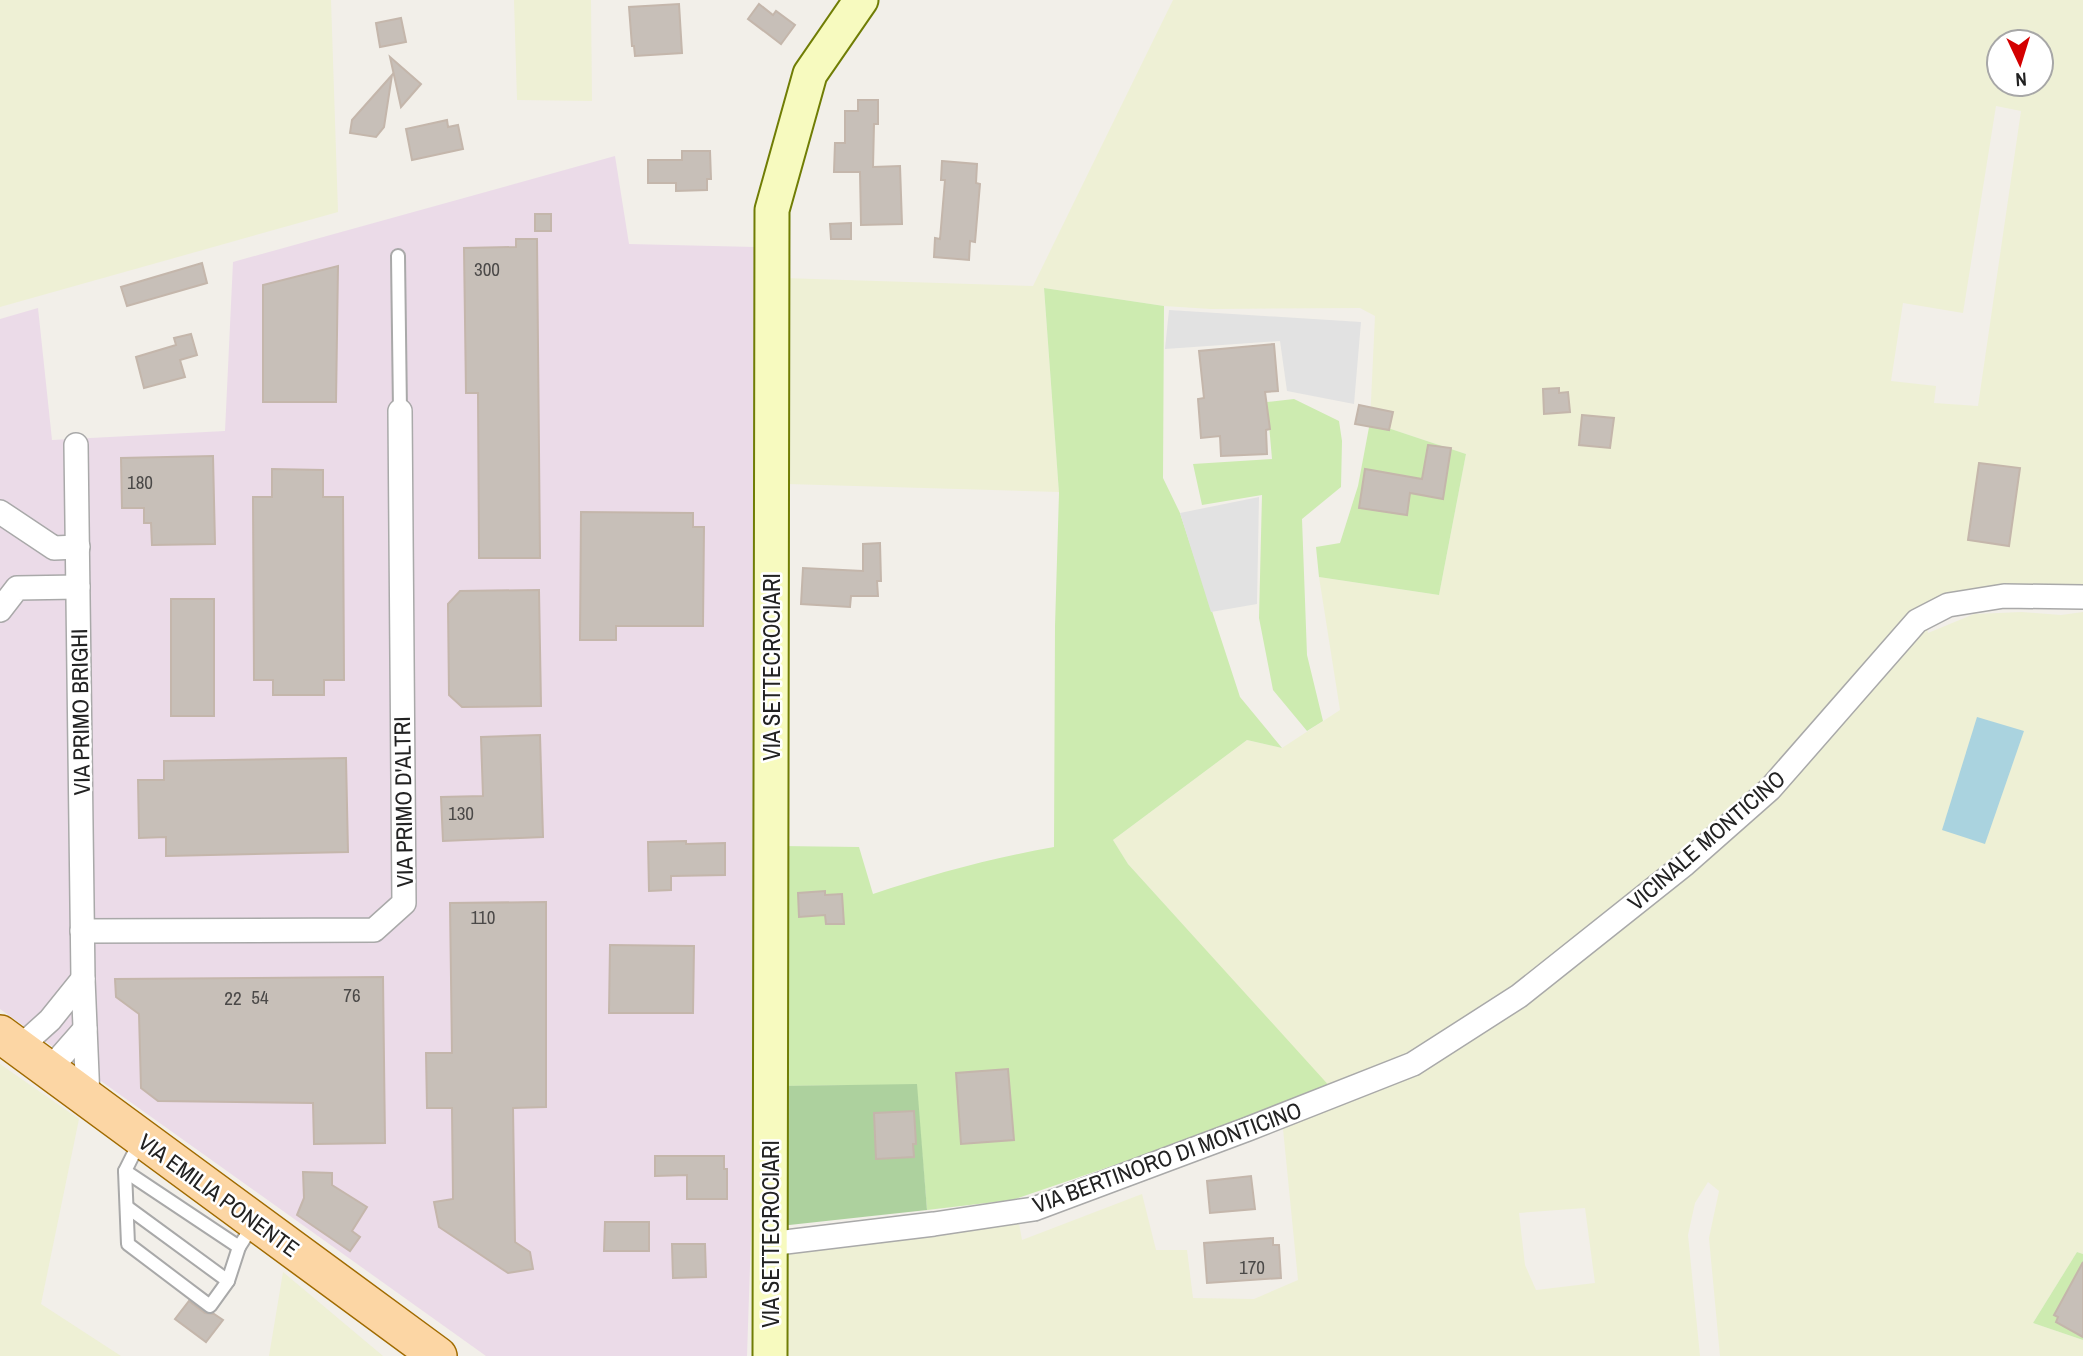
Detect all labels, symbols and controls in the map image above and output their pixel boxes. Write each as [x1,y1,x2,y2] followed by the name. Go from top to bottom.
[1985,28,2055,98] north arrow
[2015,67,2028,93] text: N
[474,256,500,282] house number: 300
[127,469,153,495] house number: 180
[756,573,787,761] street label: VIA SETTECROCIARI
[63,628,97,796] street label: VIA PRIMO BRIGHI
[386,716,420,888] street label: VIA PRIMO D'ALTRI
[1621,763,1791,917] street label: VICINALE MONTICINO
[448,800,474,826] house number: 130
[471,904,495,930] house number: 110
[343,982,361,1008] house number: 76
[251,984,269,1010] house number: 54
[224,985,242,1011] house number: 22
[1028,1094,1306,1220] street label: VIA BERTINORO DI MONTICINO
[132,1126,306,1264] street label: VIA EMILIA PONENTE
[755,1140,786,1328] street label: VIA SETTECROCIARI
[1239,1254,1265,1280] house number: 170

